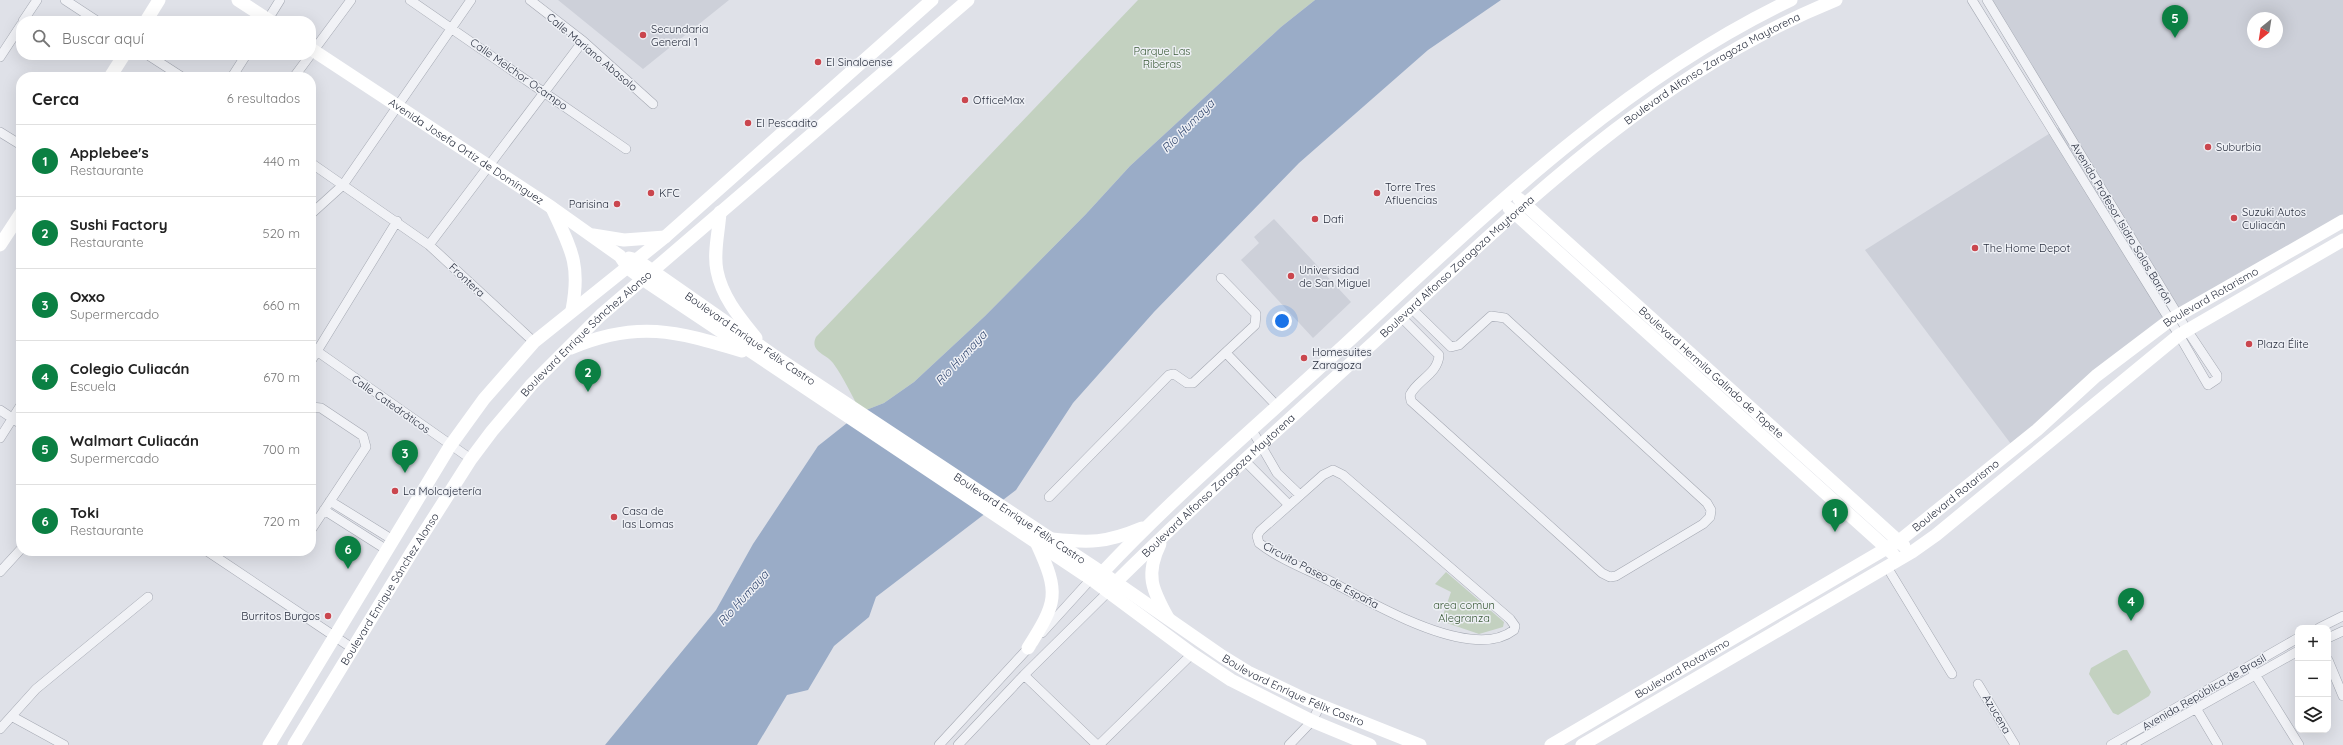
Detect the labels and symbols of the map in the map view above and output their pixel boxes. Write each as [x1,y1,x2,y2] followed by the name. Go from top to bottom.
[2162,5,2188,38] pin: 5
[544,10,641,94] street label: Calle Mariano Abasolo
[1621,10,1802,128] street label: Boulevard Alfonso Zaragoza Maytorena
[2247,12,2283,48] north arrow
[651,22,708,49] place label: Secundaria General 1
[638,30,648,40] marker: Secundaria General 1
[468,35,571,113] street label: Calle Melchor Ocampo
[1134,44,1190,71] park label: Parque Las Riberas
[826,55,892,69] place label: El Sinaloense
[813,57,823,67] marker: El Sinaloense
[973,93,1025,107] place label: OfficeMax
[386,95,547,207] street label: Avenida Josefa Ortiz de Domínguez
[960,95,970,105] marker: OfficeMax
[1158,95,1218,155] water label: Río Humaya
[756,116,818,130] place label: El Pescadito
[743,118,753,128] marker: El Pescadito
[2068,140,2176,306] street label: Avenida Profesor Isidro Salas Barrón
[2216,140,2261,154] place label: Suburbia
[2203,142,2213,152] marker: Suburbia
[1385,180,1437,207] place label: Torre Tres Afluencias
[659,186,680,200] place label: KFC
[646,188,656,198] marker: KFC
[1372,188,1382,198] marker: Torre Tres Afluencias
[1377,192,1537,340] street label: Boulevard Alfonso Zaragoza Maytorena
[569,197,609,211] place label: Parisina
[612,199,622,209] marker: Parisina
[2242,205,2306,232] place label: Suzuki Autos Culiacán
[1323,212,1344,226] place label: Dafi
[2229,213,2239,223] marker: Suzuki Autos Culiacán
[1310,214,1320,224] marker: Dafi
[1983,241,2070,255] place label: The Home Depot
[1970,243,1980,253] marker: The Home Depot
[446,260,488,300] street label: Frontera
[1299,263,1370,290] place label: Universidad de San Miguel
[2160,264,2261,330] street label: Boulevard Rotarismo
[517,267,655,399] street label: Boulevard Enrique Sánchez Alonso
[1286,271,1296,281] marker: Universidad de San Miguel
[682,289,818,388] street label: Boulevard Enrique Félix Castro
[1636,303,1787,441] street label: Boulevard Hermila Galindo de Topete
[1272,311,1292,331] your location
[932,327,990,388] water label: Río Humaya
[2257,337,2309,351] place label: Plaza Élite
[2244,339,2254,349] marker: Plaza Élite
[1312,345,1372,372] place label: Homesuites Zaragoza
[1299,353,1309,363] marker: Homesuites Zaragoza
[575,359,601,392] pin: 2
[349,372,433,436] street label: Calle Catedráticos
[1139,411,1298,560] street label: Boulevard Alfonso Zaragoza Maytorena
[392,440,418,473] pin: 3
[1909,456,2002,535] street label: Boulevard Rotarismo
[951,470,1089,567] street label: Boulevard Enrique Félix Castro
[403,484,481,498] place label: La Molcajetería
[390,486,400,496] marker: La Molcajetería
[1822,499,1848,532] pin: 1
[622,504,674,531] place label: Casa de las Lomas
[337,510,442,668] street label: Boulevard Enrique Sánchez Alonso
[609,512,619,522] marker: Casa de las Lomas
[335,536,361,569] pin: 6
[1261,539,1381,611] street label: Circuito Paseo de España
[714,567,772,628] water label: Río Humaya
[2118,588,2144,621] pin: 4
[1433,598,1495,625] park label: area comun Alegranza
[241,609,320,623] place label: Burritos Burgos
[323,611,333,621] marker: Burritos Burgos
[1632,635,1732,701] street label: Boulevard Rotarismo
[1220,651,1367,729] street label: Boulevard Enrique Félix Castro
[2139,651,2269,733] street label: Avenida República de Brasil
[1980,692,2014,736] street label: Azucena

